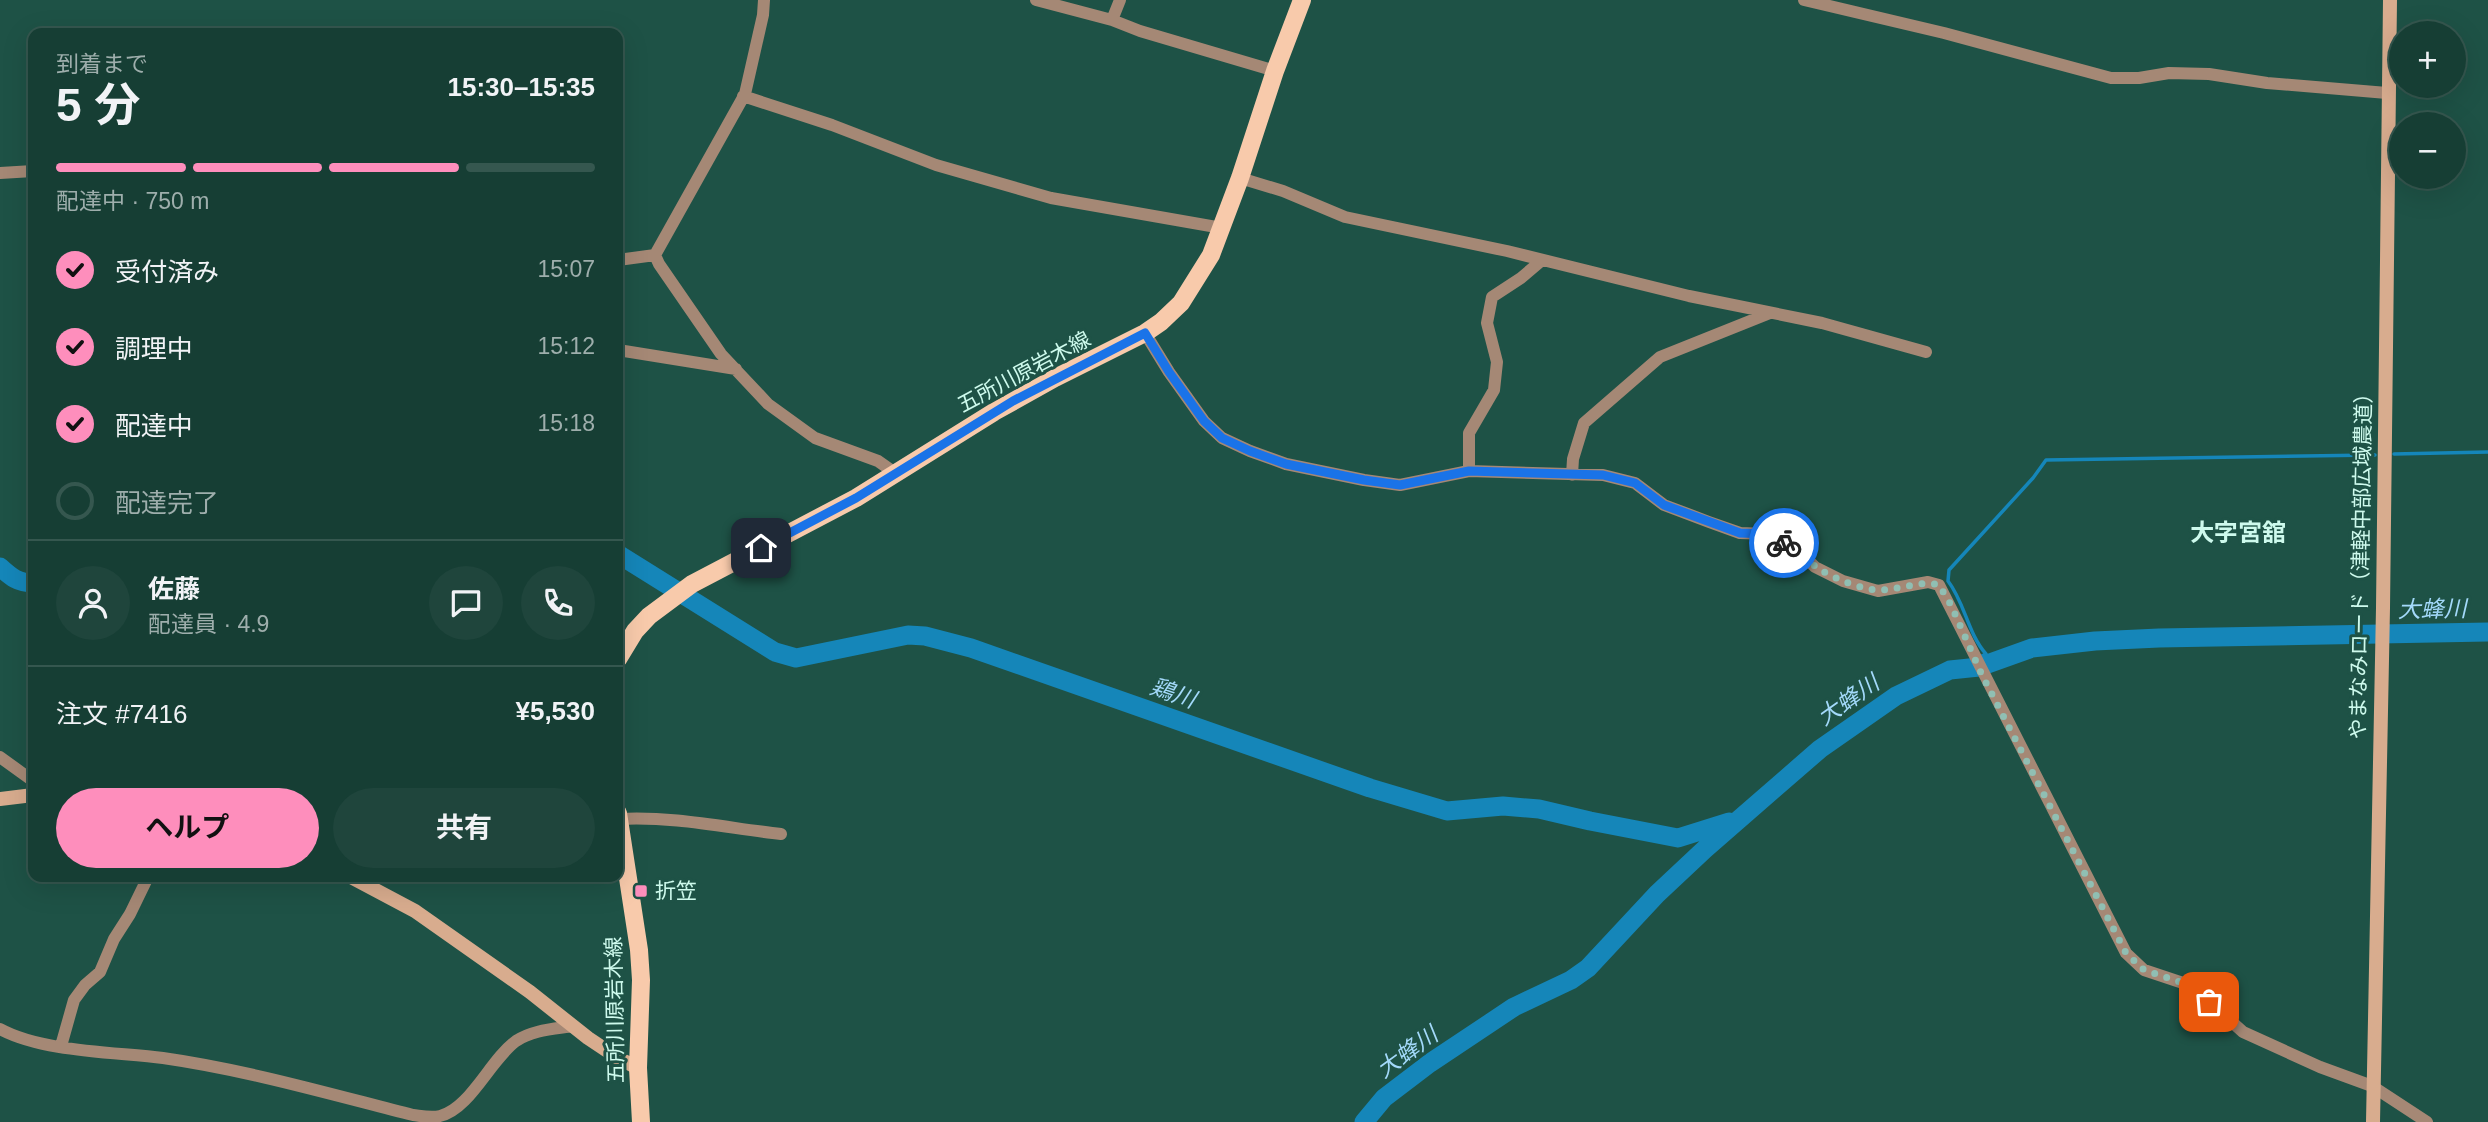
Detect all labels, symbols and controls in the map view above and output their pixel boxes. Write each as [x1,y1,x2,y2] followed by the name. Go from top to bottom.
[2389,21,2466,189] map controls
[2389,21,2466,98] button: +
[56,51,148,77] text: 到着まで
[448,72,595,102] text: 15:30–15:35
[56,79,140,131] text: 5 分
[2389,112,2466,189] button: −
[56,188,209,214] text: 配達中 · 750 m
[56,251,94,289] icon: check
[537,256,595,282] text: 15:07
[115,257,219,287] text: 受付済み
[953,327,1094,416] street label: 五所川原岩木線
[56,328,94,366] icon: check
[537,333,595,359] text: 15:12
[115,334,193,364] text: 調理中
[2346,382,2375,740] street label: やまなみロード（津軽中部広域農道）
[56,405,94,443] icon: check
[537,410,595,436] text: 15:18
[115,411,193,441] text: 配達中
[115,488,219,518] text: 配達完了
[1749,508,1819,578] courier
[731,518,791,578] pin
[2190,519,2286,546] district label: 大字宮舘
[1765,524,1803,562] icon: bike
[742,529,780,567] icon: home
[56,566,130,640] button: person
[429,566,503,640] button: chat
[521,566,595,640] button: phone
[148,574,200,604] text: 佐藤
[2397,595,2470,623] water label: 大蜂川
[148,611,269,637] text: 配達員 · 4.9
[1812,668,1886,730] water label: 大蜂川
[1147,673,1202,714] water label: 鶏川
[515,696,595,726] text: ¥5,530
[56,699,188,729] text: 注文 #7416
[56,788,319,868] button: ヘルプ
[333,788,595,868] button: 共有
[655,879,697,902] place label: 折笠
[633,883,649,899] marker: 折笠
[602,936,627,1084] street label: 五所川原岩木線
[2179,972,2239,1032] pin
[2190,983,2228,1021] icon: bag
[1371,1019,1445,1083] water label: 大蜂川

